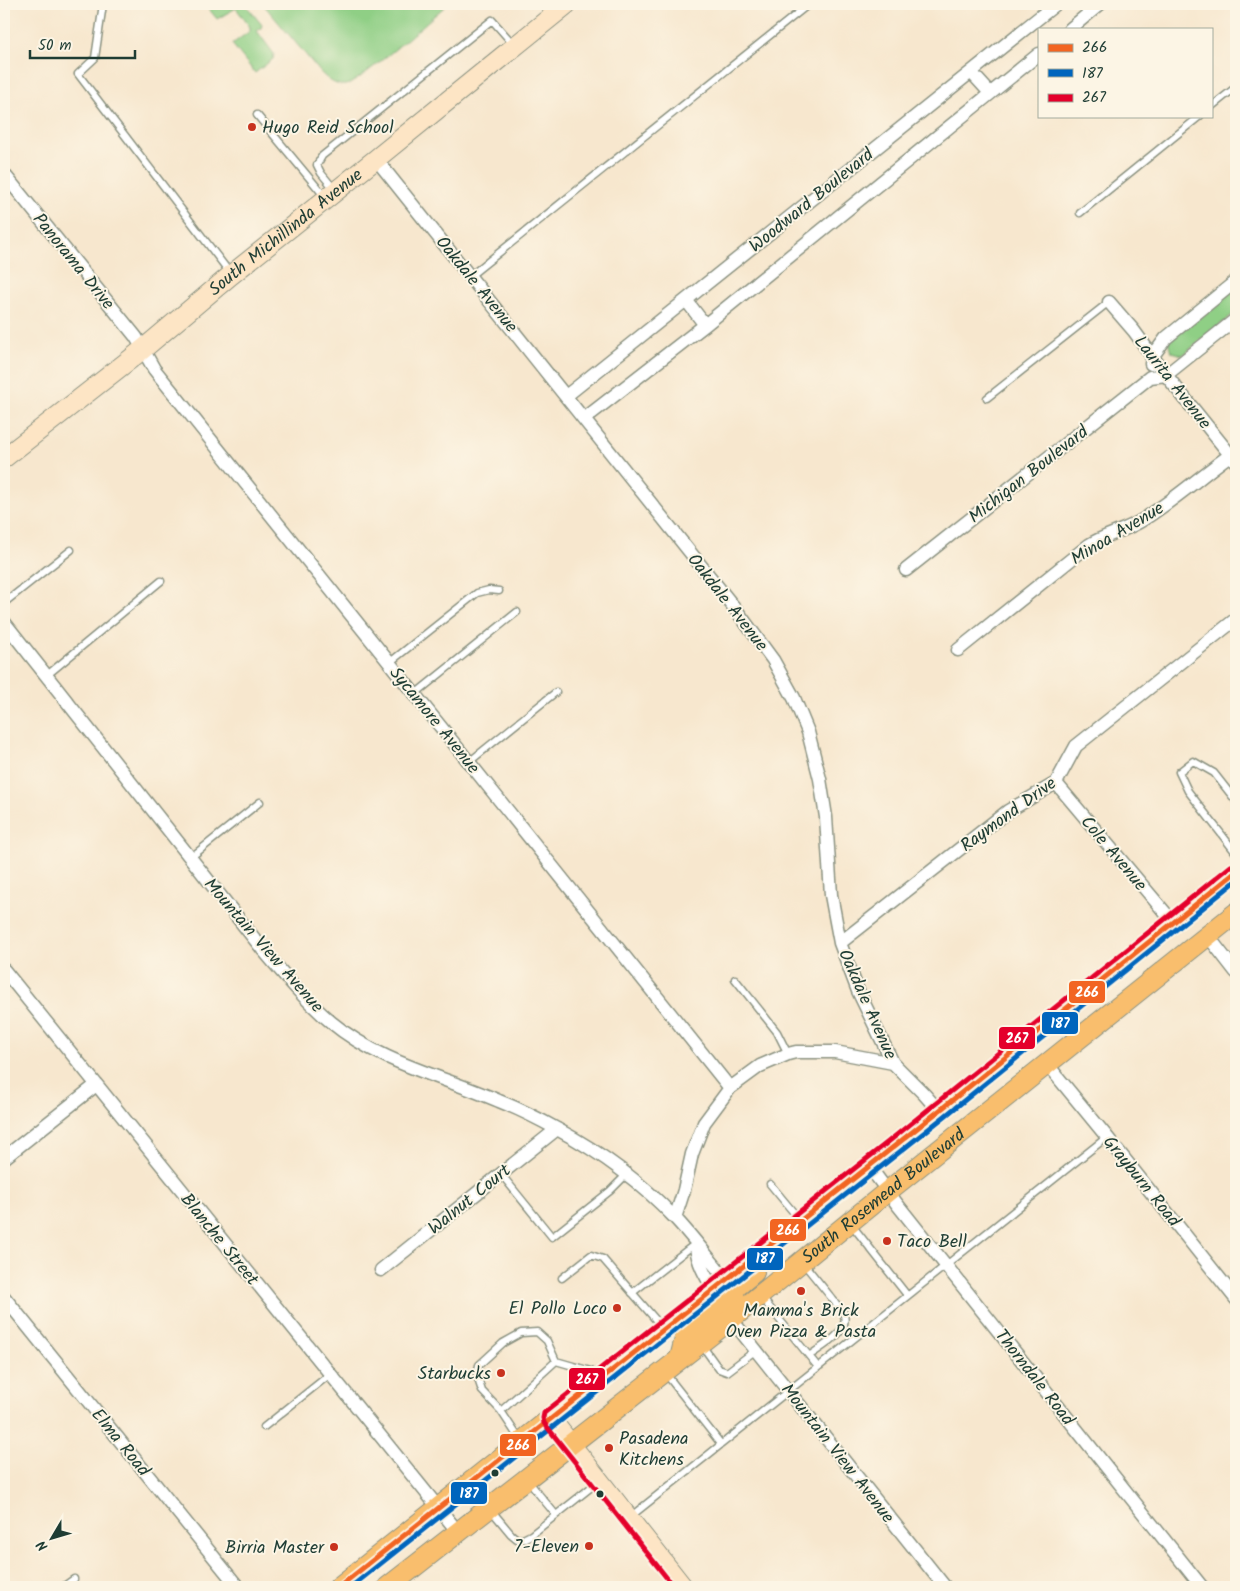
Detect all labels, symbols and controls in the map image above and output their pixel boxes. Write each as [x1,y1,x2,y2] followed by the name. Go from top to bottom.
[30,28,135,60] scale bar
[1038,28,1212,118] legend
[38,34,72,58] text: 50 m
[1082,36,1107,60] text: 266
[1082,62,1104,86] text: 187
[1082,86,1107,110] text: 267
[262,114,394,143] place label: Hugo Reid School
[246,121,258,133] marker: Hugo Reid School
[743,141,882,261] street label: Woodward Boulevard
[203,162,370,304] street label: South Michillinda Avenue
[24,207,121,317] street label: Panorama Drive
[427,230,524,340] street label: Oakdale Avenue
[1126,330,1218,436] street label: Laurita Avenue
[962,418,1096,532] street label: Michigan Boulevard
[1065,495,1170,574] street label: Minoa Avenue
[679,547,775,658] street label: Oakdale Avenue
[381,661,486,781] street label: Sycamore Avenue
[955,770,1063,860] street label: Raymond Drive
[1072,810,1153,898] street label: Cole Avenue
[196,872,330,1020] street label: Mountain View Avenue
[829,945,904,1064] street label: Oakdale Avenue
[1068,980,1106,1004] line badge: 266
[1075,982,1099,1004] text: 266
[1041,1011,1079,1035] line badge: 187
[1050,1013,1070,1035] text: 187
[998,1026,1036,1050] line badge: 267
[1006,1028,1029,1050] text: 267
[796,1121,973,1272] street label: South Rosemead Boulevard
[1095,1130,1188,1235] street label: Grayburn Road
[422,1157,519,1243] street label: Walnut Court
[172,1187,266,1294] street label: Blanche Street
[769,1218,807,1242] line badge: 266
[776,1220,800,1242] text: 266
[897,1228,967,1257] place label: Taco Bell
[881,1235,893,1247] marker: Taco Bell
[746,1247,784,1271] line badge: 187
[755,1248,775,1270] text: 187
[795,1285,807,1297] marker: Mamma's Brick Oven Pizza & Pasta
[509,1295,607,1324] place label: El Pollo Loco
[726,1297,876,1347] place label: Mamma's Brick Oven Pizza & Pasta
[611,1302,623,1314] marker: El Pollo Loco
[987,1323,1082,1433] street label: Thorndale Road
[418,1360,491,1389] place label: Starbucks
[495,1367,507,1379] marker: Starbucks
[568,1367,606,1391] line badge: 267
[576,1369,599,1391] text: 267
[773,1377,901,1530] street label: Mountain View Avenue
[83,1402,157,1484] street label: Elma Road
[619,1425,688,1475] place label: Pasadena Kitchens
[499,1433,537,1457] line badge: 266
[506,1435,530,1457] text: 266
[603,1442,615,1454] marker: Pasadena Kitchens
[490,1468,500,1478] unlabelled marker
[450,1481,488,1505] line badge: 187
[459,1483,479,1505] text: 187
[595,1489,605,1499] unlabelled marker
[28,1514,78,1564] north arrow
[514,1533,579,1562] place label: 7-Eleven
[225,1534,325,1563] place label: Birria Master
[31,1535,54,1556] text: N
[583,1540,595,1552] marker: 7-Eleven
[328,1541,340,1553] marker: Birria Master

